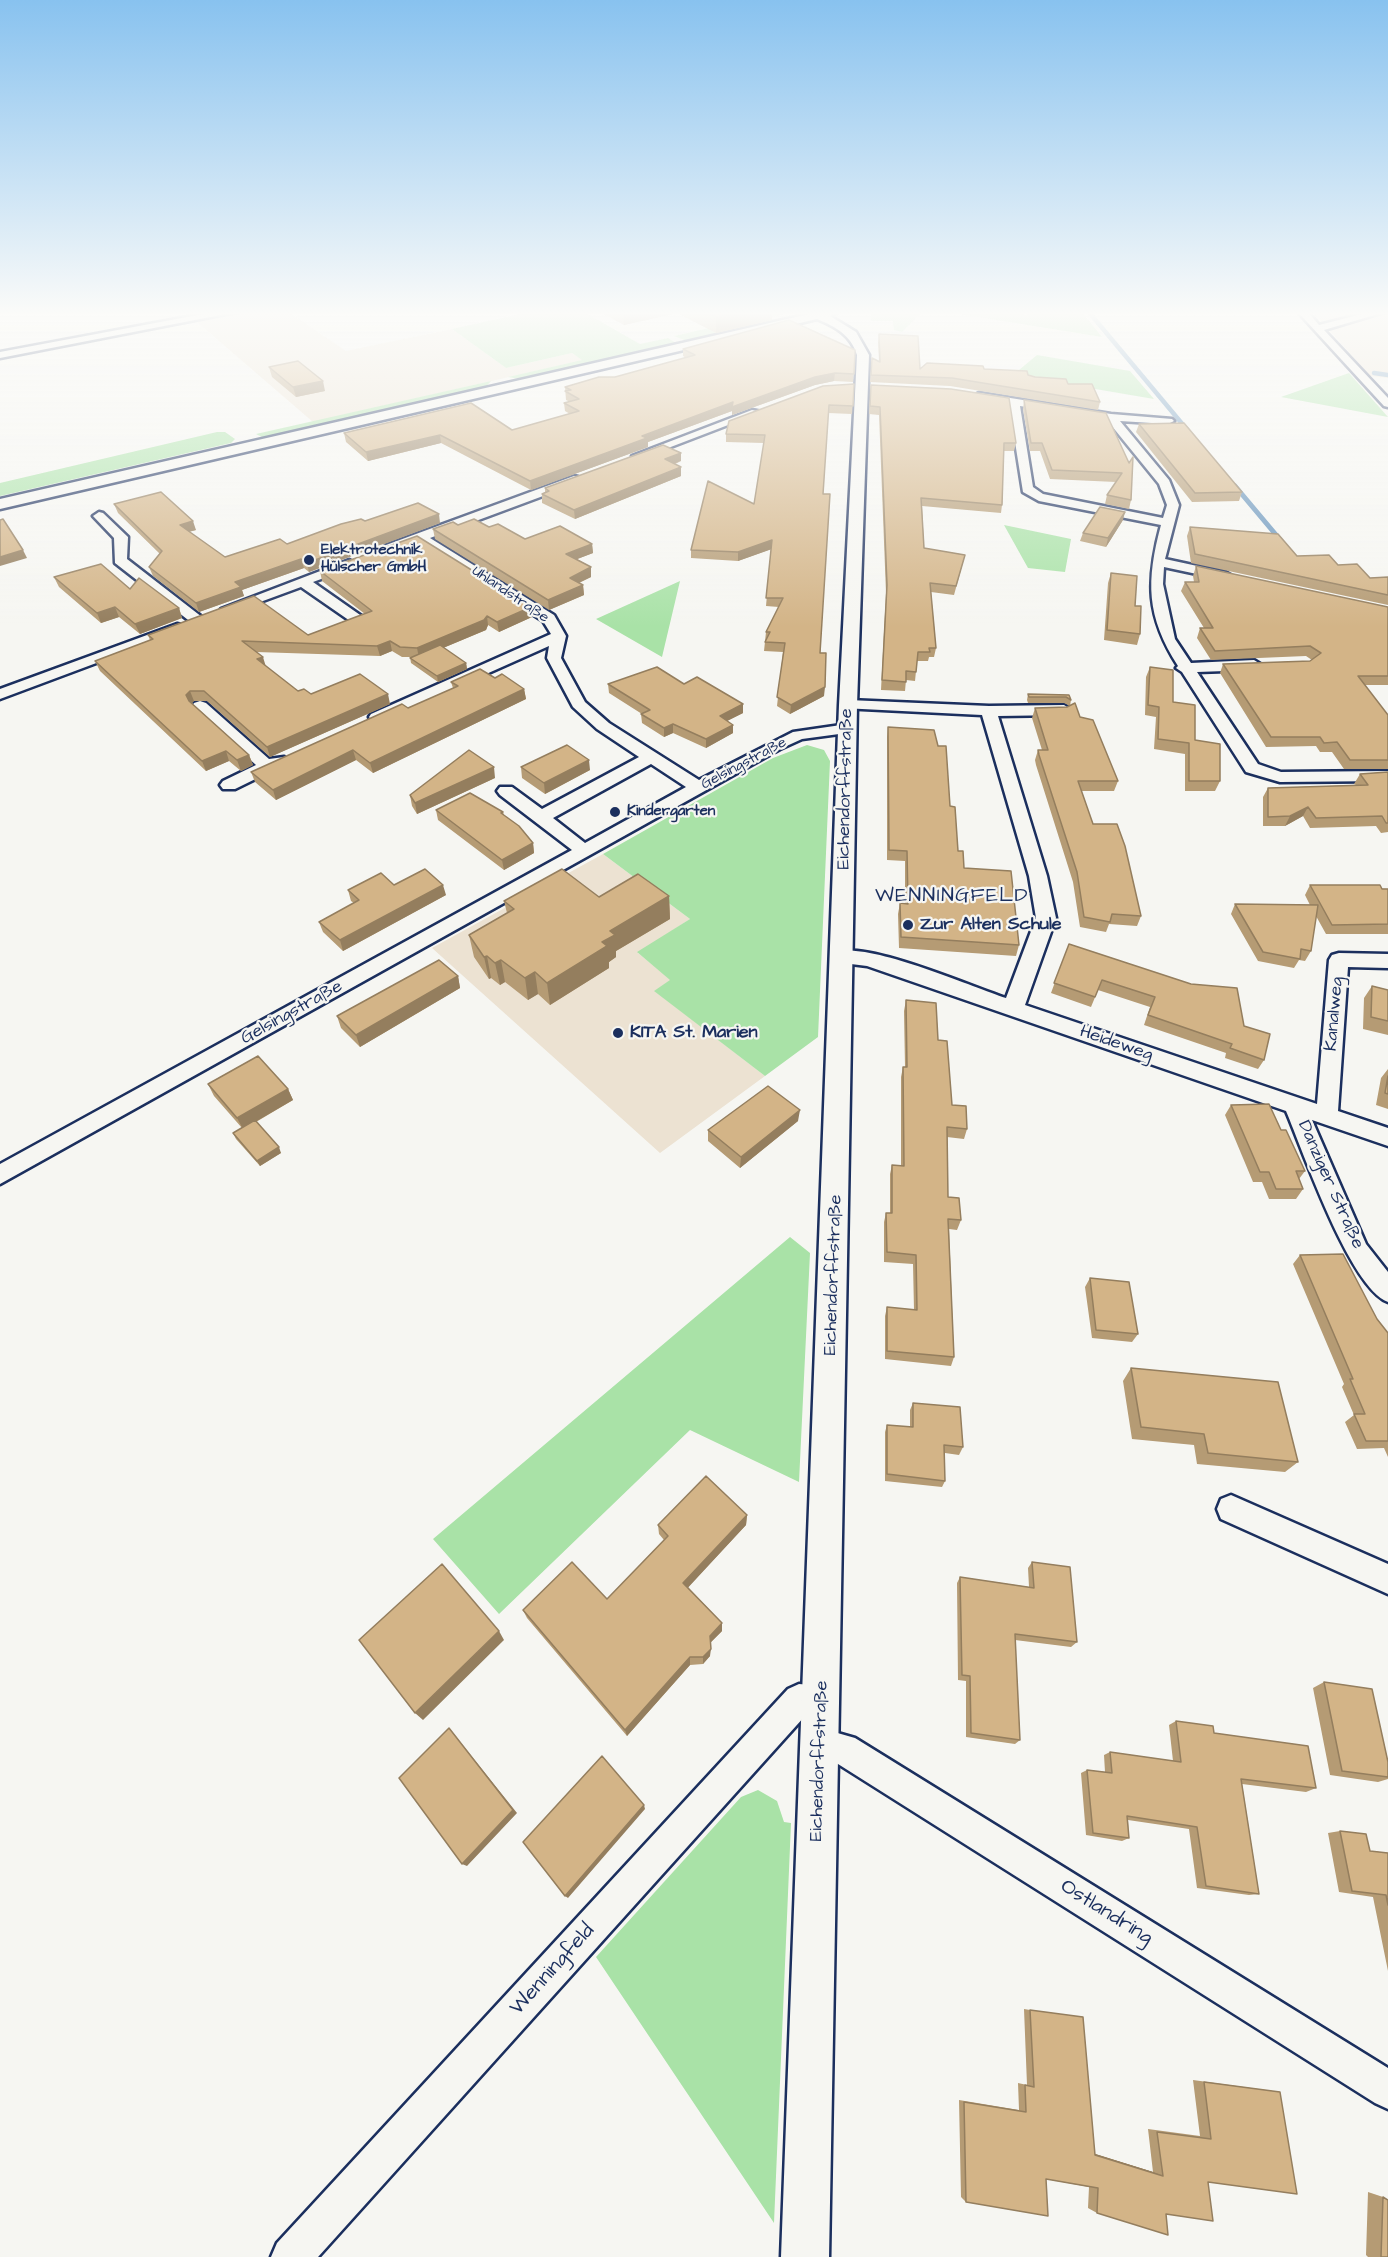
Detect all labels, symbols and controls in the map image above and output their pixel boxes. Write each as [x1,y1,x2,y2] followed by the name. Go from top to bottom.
[321,542,426,577] place label: Elektrotechnik Hülscher GmbH
[302,553,316,567] marker: Elektrotechnik Hülscher GmbH
[468,563,552,627] street label: Uhlandstraße
[834,708,858,870] street label: Eichendorffstraße
[698,734,790,794] street label: Gelsingstraße
[627,803,715,821] place label: Kindergarten
[608,805,622,819] marker: Kindergarten
[875,885,1029,909] district label: WENNINGFELD
[920,914,1062,936] place label: Zur Alten Schule
[901,918,915,932] marker: Zur Alten Schule
[237,976,347,1050] street label: Gelsingstraße
[1321,976,1349,1052] street label: Kanalweg
[1077,1021,1155,1067] street label: Heideweg
[630,1022,758,1044] place label: KITA St. Marien
[611,1026,625,1040] marker: KITA St. Marien
[1292,1118,1368,1252] street label: Danziger Straße
[820,1194,848,1356] street label: Eichendorffstraße
[806,1680,834,1842] street label: Eichendorffstraße
[1055,1875,1157,1951] street label: Ostlandring
[505,1919,601,2021] street label: Wenningfeld

